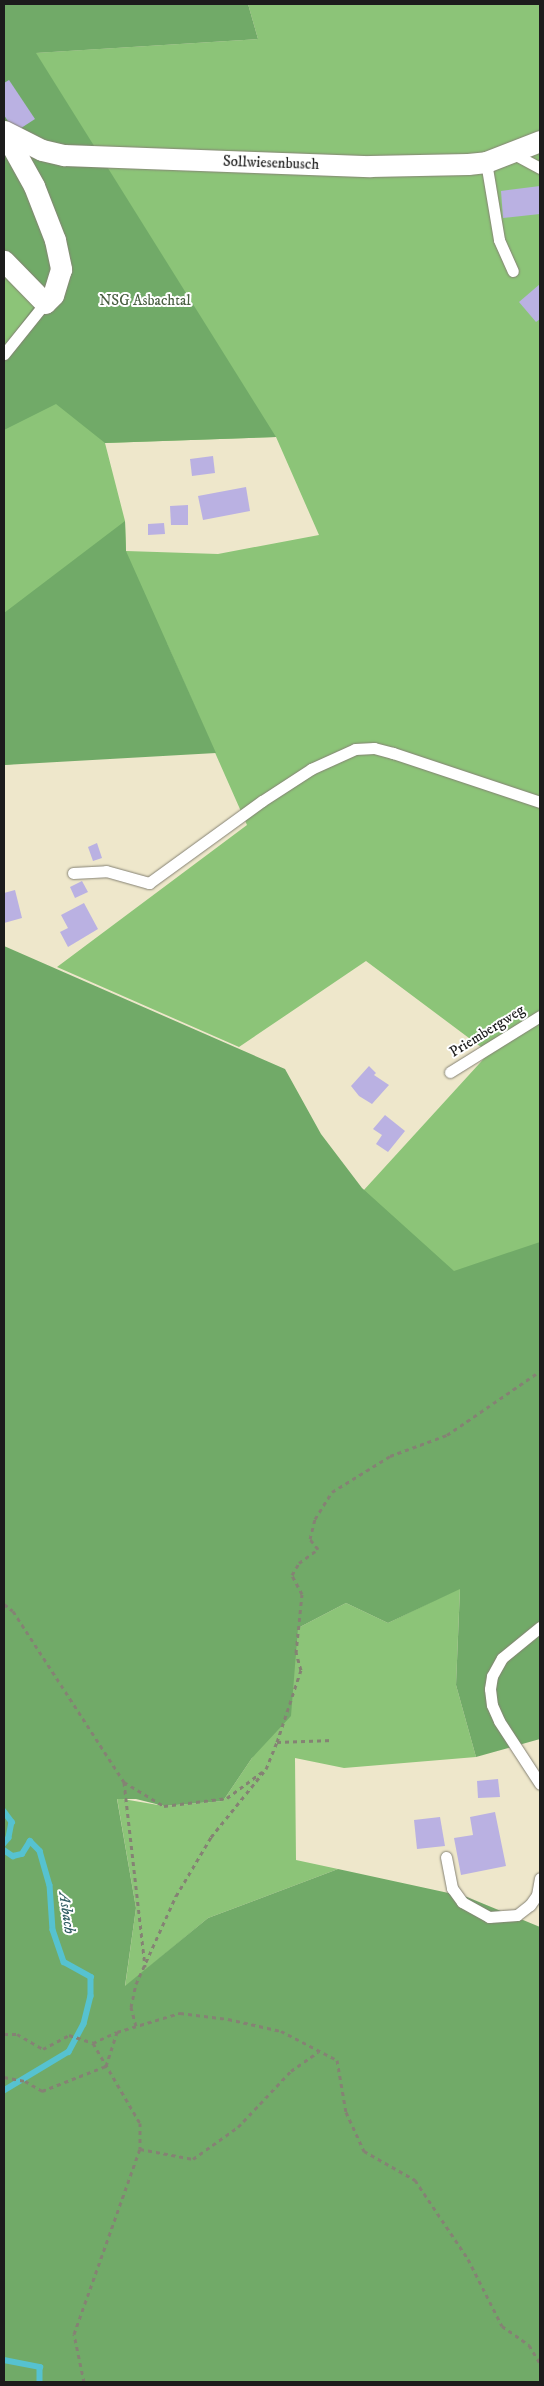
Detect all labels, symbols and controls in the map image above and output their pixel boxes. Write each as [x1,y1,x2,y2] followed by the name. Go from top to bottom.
[223,152,319,174] street label: Sollwiesenbusch
[99,292,191,310] park label: NSG Asbachtal
[446,1001,528,1061] street label: Priembergweg
[55,1891,79,1935] water label: Asbach

